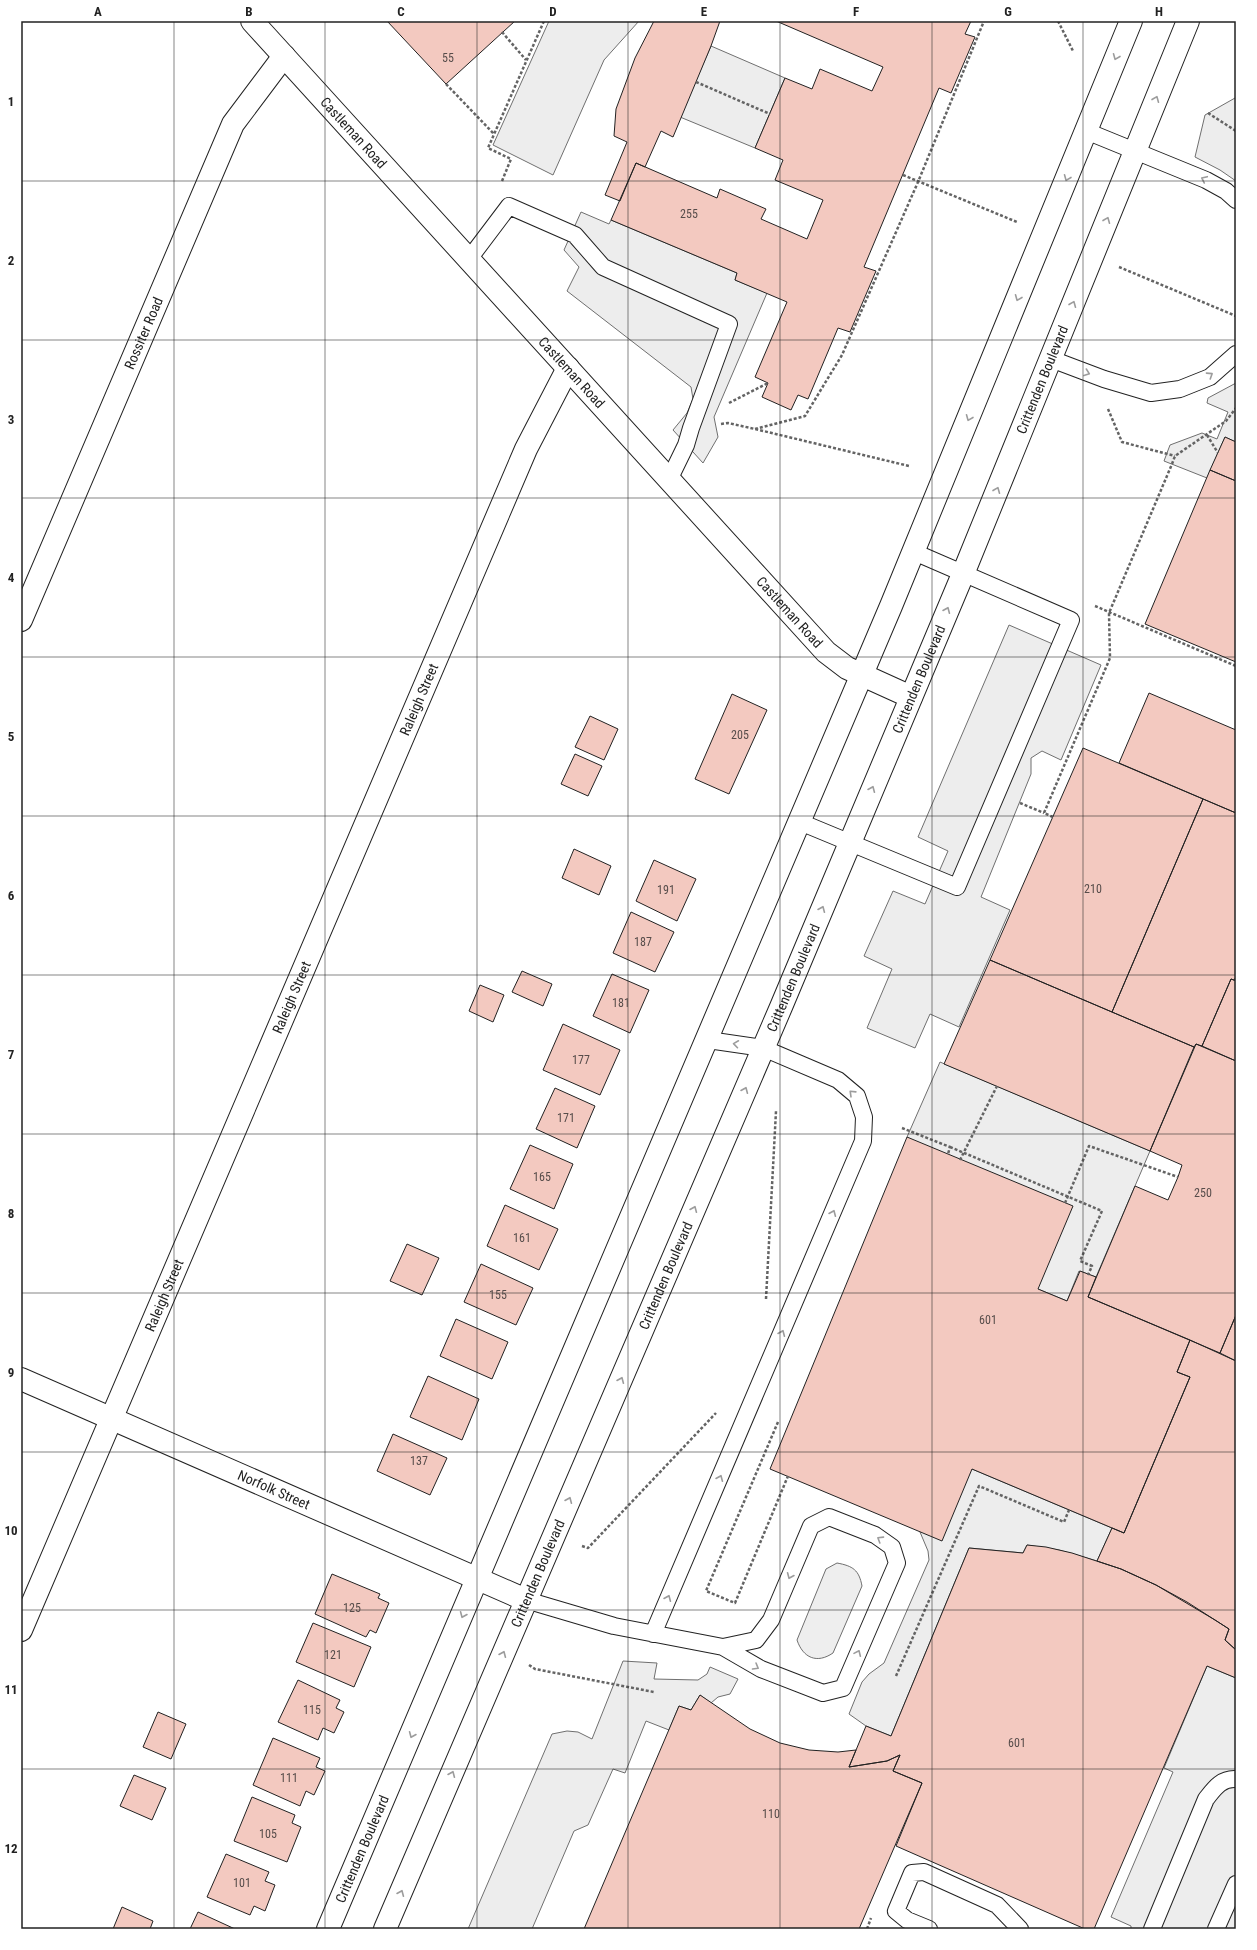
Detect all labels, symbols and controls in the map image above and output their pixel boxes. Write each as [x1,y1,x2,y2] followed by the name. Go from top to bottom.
[94,4,102,19] text: A
[245,4,253,19] text: B
[397,4,405,19] text: C
[549,4,557,19] text: D
[701,4,708,19] text: E
[853,4,859,19] text: F
[1004,4,1012,19] text: G
[1155,4,1163,19] text: H
[442,51,454,65] house number: 55
[1113,54,1121,61] one-way arrow
[8,94,14,109] text: 1
[317,94,390,172] street label: Castleman Road
[1152,96,1160,103] one-way arrow
[1064,173,1072,181] one-way arrow
[1200,176,1208,184] one-way arrow
[680,207,698,221] house number: 255
[1102,216,1110,224] one-way arrow
[8,253,15,268] text: 2
[1015,293,1023,301] one-way arrow
[121,295,166,372] street label: Rossiter Road
[1068,301,1076,308] one-way arrow
[1013,323,1071,436] street label: Crittenden Boulevard
[535,334,608,411] street label: Castleman Road
[1083,368,1090,376] one-way arrow
[1206,373,1213,380] one-way arrow
[8,412,14,427] text: 3
[965,415,973,422] one-way arrow
[992,486,1000,494] one-way arrow
[8,570,15,585] text: 4
[753,573,826,651] street label: Castleman Road
[943,606,951,613] one-way arrow
[889,623,949,736] street label: Crittenden Boulevard
[396,661,441,738] street label: Raleigh Street
[731,728,749,742] house number: 205
[8,729,15,744] text: 5
[867,786,875,793] one-way arrow
[1084,882,1102,896] house number: 210
[657,883,675,897] house number: 191
[8,888,15,903] text: 6
[817,905,825,913] one-way arrow
[763,922,823,1034] street label: Crittenden Boulevard
[634,935,652,949] house number: 187
[269,959,314,1036] street label: Raleigh Street
[612,996,630,1010] house number: 181
[733,1040,739,1049] one-way arrow
[8,1047,15,1062] text: 7
[572,1053,590,1067] house number: 177
[741,1087,749,1094] one-way arrow
[849,1090,857,1098] one-way arrow
[557,1111,575,1125] house number: 171
[533,1170,551,1184] house number: 165
[1194,1186,1212,1200] house number: 250
[8,1206,14,1221] text: 8
[689,1206,697,1214] one-way arrow
[828,1210,836,1218] one-way arrow
[635,1220,696,1332] street label: Crittenden Boulevard
[513,1231,531,1245] house number: 161
[142,1257,187,1334] street label: Raleigh Street
[489,1288,507,1302] house number: 155
[979,1313,997,1327] house number: 601
[777,1329,785,1337] one-way arrow
[8,1365,14,1380] text: 9
[616,1377,624,1385] one-way arrow
[410,1454,428,1468] house number: 137
[235,1467,312,1512] street label: Norfolk Street
[715,1475,723,1482] one-way arrow
[565,1496,573,1503] one-way arrow
[508,1517,568,1630] street label: Crittenden Boulevard
[4,1523,18,1538] text: 10
[877,1536,884,1543] one-way arrow
[787,1571,795,1579] one-way arrow
[664,1594,672,1601] one-way arrow
[343,1601,361,1615] house number: 125
[460,1611,468,1619] one-way arrow
[324,1648,342,1662] house number: 121
[853,1650,861,1658] one-way arrow
[499,1651,507,1658] one-way arrow
[752,1662,759,1669] one-way arrow
[4,1682,18,1697] text: 11
[303,1703,321,1717] house number: 115
[408,1731,416,1738] one-way arrow
[1008,1736,1026,1750] house number: 601
[447,1770,455,1778] one-way arrow
[280,1771,298,1785] house number: 111
[332,1793,392,1905] street label: Crittenden Boulevard
[762,1807,780,1821] house number: 110
[259,1827,277,1841] house number: 105
[4,1841,18,1856] text: 12
[233,1876,251,1890] house number: 101
[396,1890,404,1897] one-way arrow

